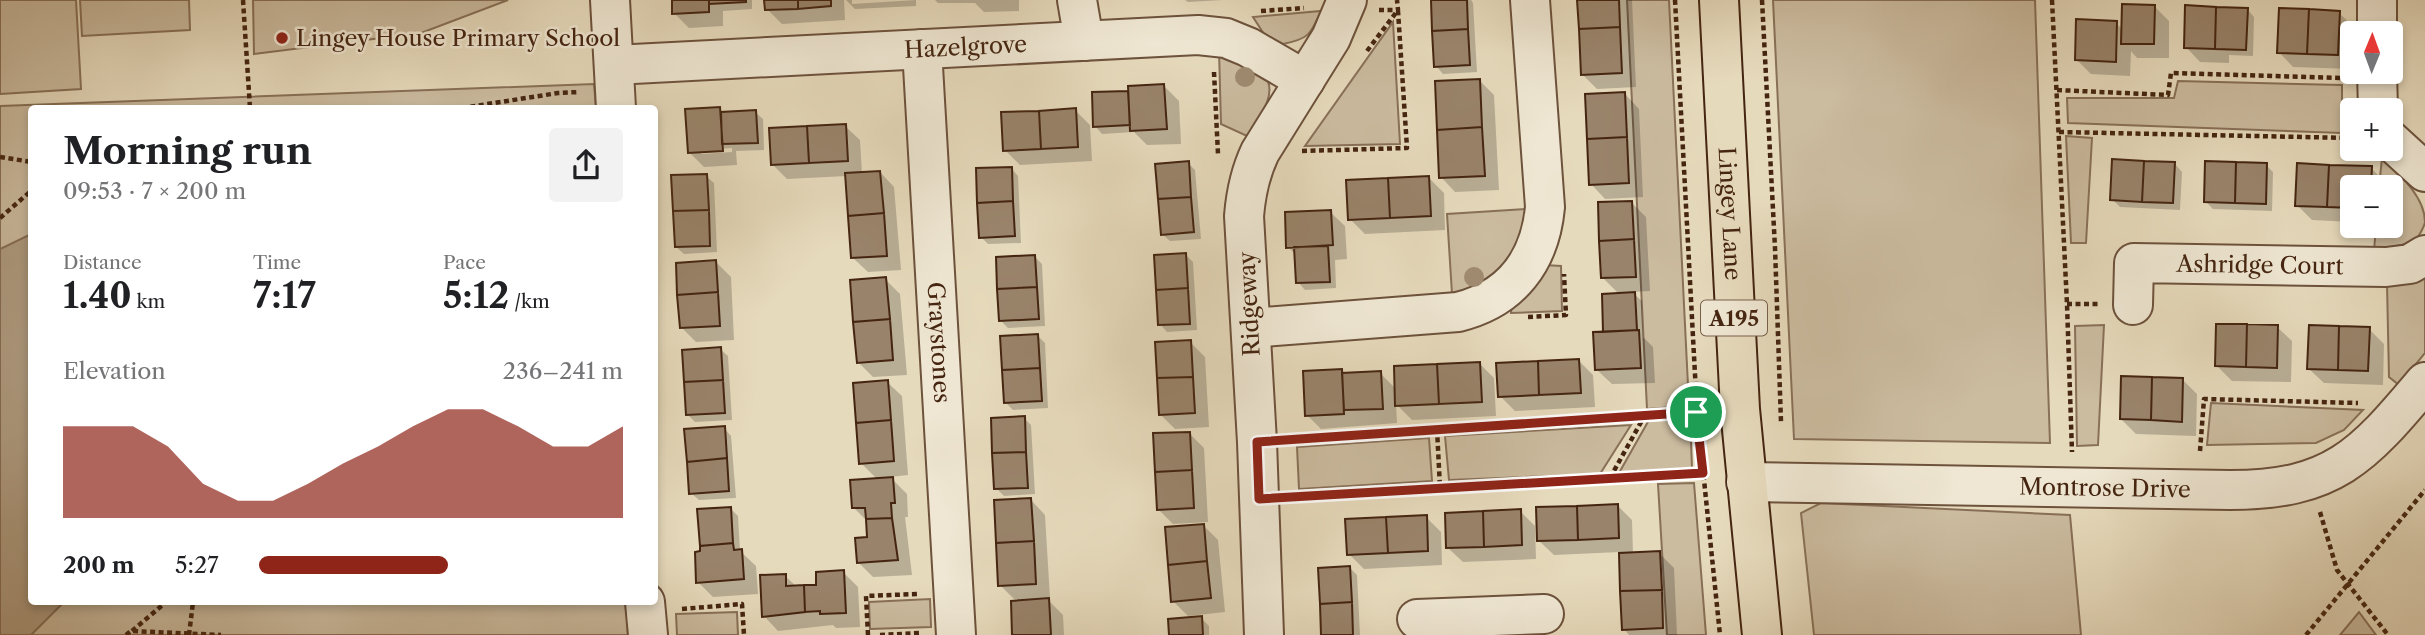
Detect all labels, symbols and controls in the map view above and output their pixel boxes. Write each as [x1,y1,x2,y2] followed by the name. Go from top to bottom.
[2340,21,2403,84] north arrow
[2340,21,2403,238] map controls
[296,24,620,52] place label: Lingey House Primary School
[274,30,290,46] marker: Lingey House Primary School
[903,30,1028,64] street label: Hazelgrove
[2340,98,2403,161] button: +
[63,127,312,174] text: Morning run
[549,128,623,202] button: share
[1713,146,1747,281] street label: Lingey Lane
[2340,175,2403,238] button: −
[63,177,246,205] text: 09:53 · 7 × 200 m
[2175,250,2344,280] street label: Ashridge Court
[63,251,142,274] text: Distance
[253,251,301,274] text: Time
[443,251,486,274] text: Pace
[1232,251,1266,357] street label: Ridgeway
[63,274,131,317] text: 1.40
[253,274,316,317] text: 7:17
[443,274,509,317] text: 5:12
[922,281,957,404] street label: Graystones
[131,290,165,313] text: km
[509,290,550,313] text: /km
[1701,300,1767,336] road number: A195
[63,357,166,385] text: Elevation
[503,357,623,385] text: 236–241 m
[1666,382,1726,442] pin
[1677,393,1715,431] icon: arrive
[2019,473,2191,503] street label: Montrose Drive
[63,551,135,579] text: 200 m
[175,551,219,579] text: 5:27

